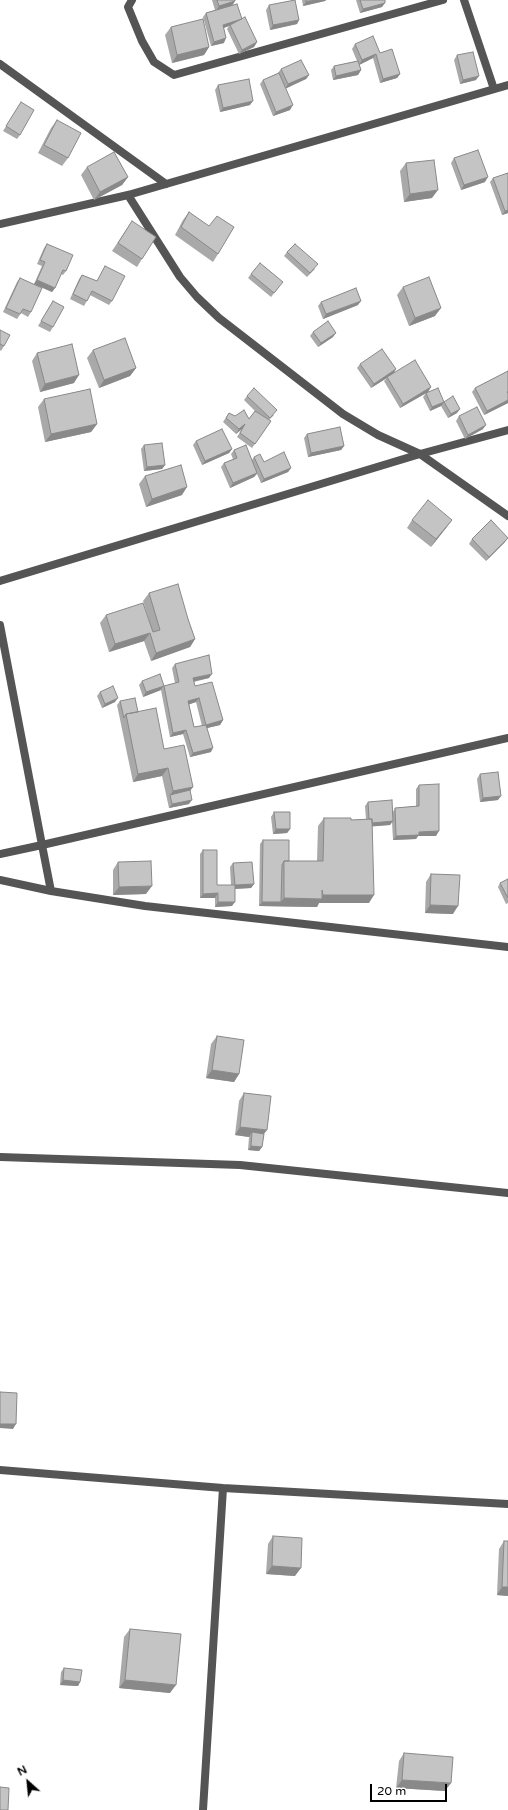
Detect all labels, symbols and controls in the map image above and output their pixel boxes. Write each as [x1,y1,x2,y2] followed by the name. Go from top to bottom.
[8,1762,48,1802] north arrow
[15,1763,29,1779] text: N
[372,1776,449,1802] scale bar
[377,1784,406,1798] text: 20 m

